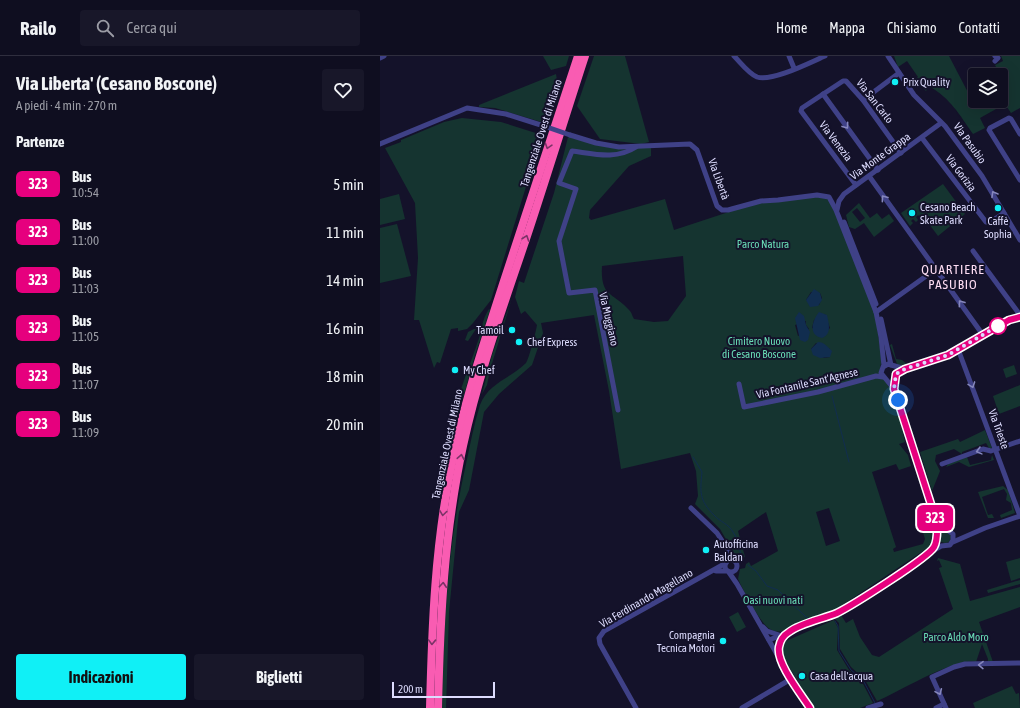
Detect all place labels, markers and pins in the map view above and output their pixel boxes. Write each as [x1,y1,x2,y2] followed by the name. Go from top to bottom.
[903,76,951,88] place label: Prix Quality
[890,77,900,87] marker: Prix Quality
[920,201,976,226] place label: Cesano Beach Skate Park
[993,203,1003,213] marker: Caffè Sophia
[907,208,917,218] marker: Cesano Beach Skate Park
[984,215,1012,240] place label: Caffè Sophia
[989,317,1007,335] unlabelled marker
[476,324,504,336] place label: Tamoil
[507,325,517,335] marker: Tamoil
[527,336,577,348] place label: Chef Express
[514,337,524,347] marker: Chef Express
[463,364,495,376] place label: My Chef
[450,365,460,375] marker: My Chef
[714,538,758,563] place label: Autofficina Baldan
[701,545,711,555] marker: Autofficina Baldan
[657,629,715,654] place label: Compagnia Tecnica Motori
[718,636,728,646] marker: Compagnia Tecnica Motori
[810,670,873,682] place label: Casa dell'acqua
[797,671,807,681] marker: Casa dell'acqua

